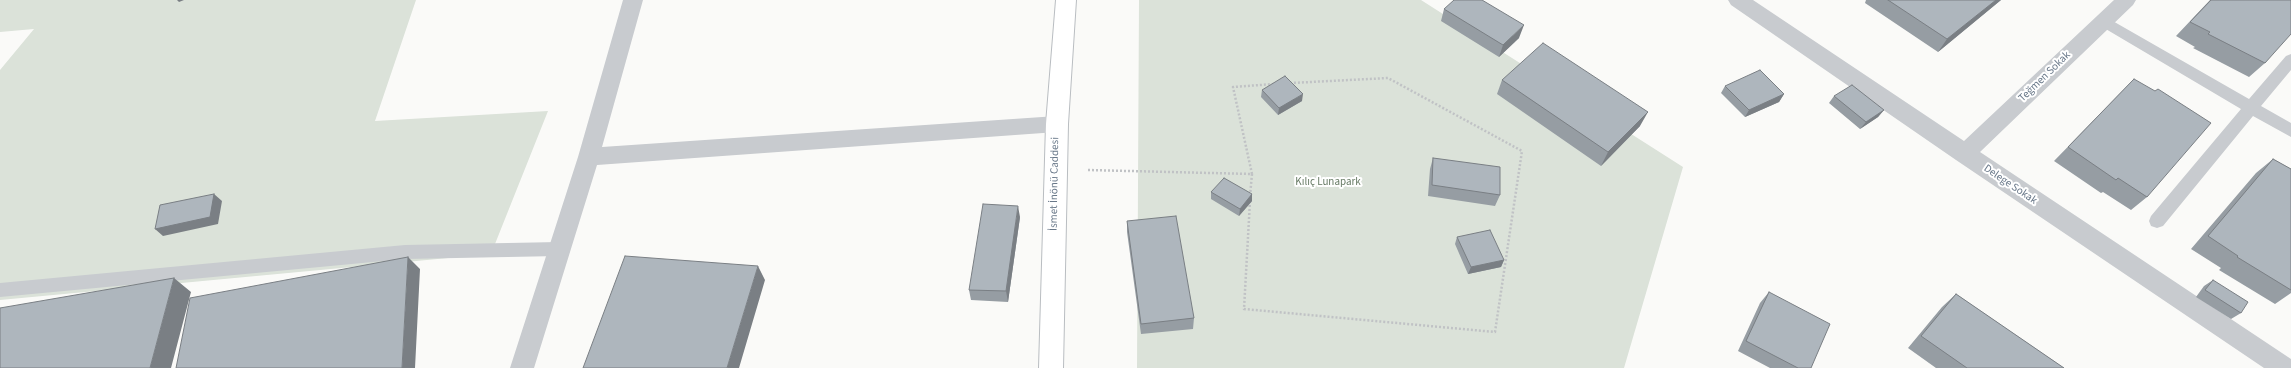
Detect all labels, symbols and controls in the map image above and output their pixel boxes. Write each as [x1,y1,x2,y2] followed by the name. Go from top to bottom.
[2016,49,2074,105] street label: Teğmen Sokak
[1048,137,1062,231] street label: İsmet İnönü Caddesi
[1981,162,2039,208] street label: Delege Sokak
[1295,176,1361,190] park label: Kılıç Lunapark

